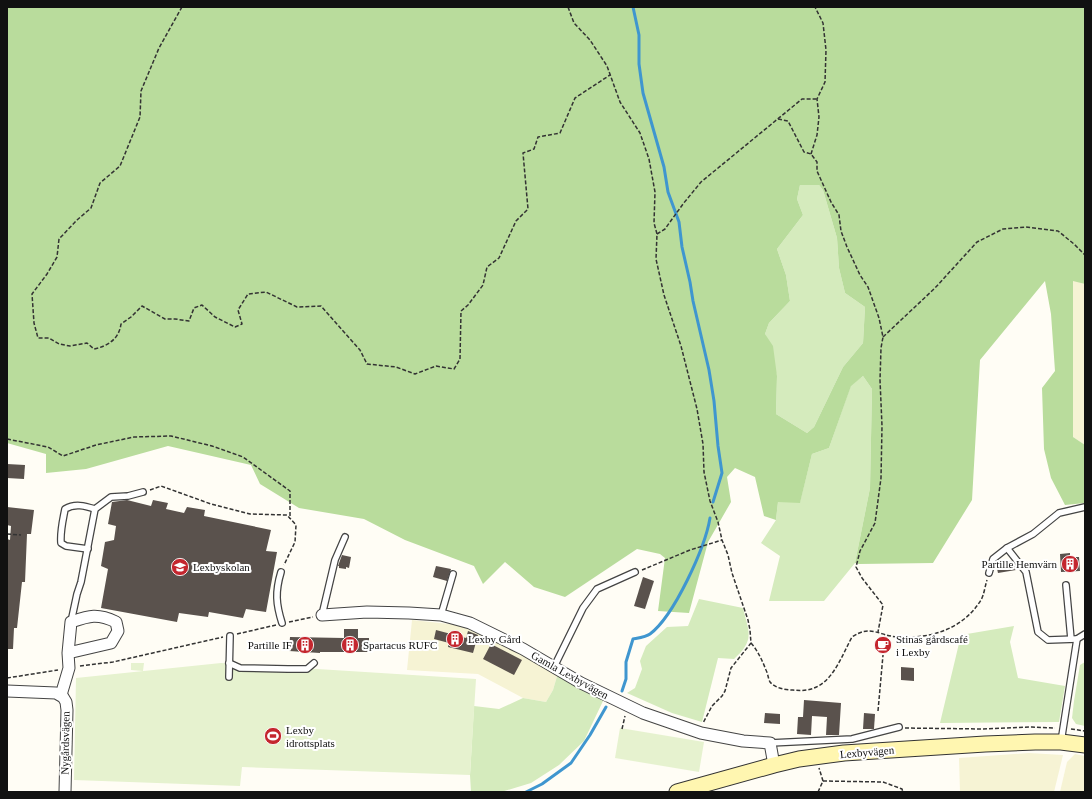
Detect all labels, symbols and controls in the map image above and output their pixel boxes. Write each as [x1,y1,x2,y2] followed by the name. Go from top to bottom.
[1060,554,1080,574] building icon: Partille Hemvärn
[170,557,190,577] school or university icon: Lexbyskolan
[982,558,1057,570] place label: Partille Hemvärn
[193,561,250,573] place label: Lexbyskolan
[445,629,465,649] building icon: Lexby Gård
[468,633,521,645] place label: Lexby Gård
[896,633,968,658] place label: Stinas gårdscafé i Lexby
[295,635,315,655] building icon: Partille IF
[340,635,360,655] building icon: Spartacus RUFC
[873,635,893,655] cafe icon: Stinas gårdscafé i Lexby
[248,639,292,651] place label: Partille IF
[363,639,437,651] place label: Spartacus RUFC
[529,649,611,701] street label: Gamla Lexbyvägen
[58,711,72,775] street label: Nygårdsvägen
[286,724,335,749] place label: Lexby idrottsplats
[263,726,283,746] sports icon: Lexby idrottsplats
[839,744,895,760] street label: Lexbyvägen

